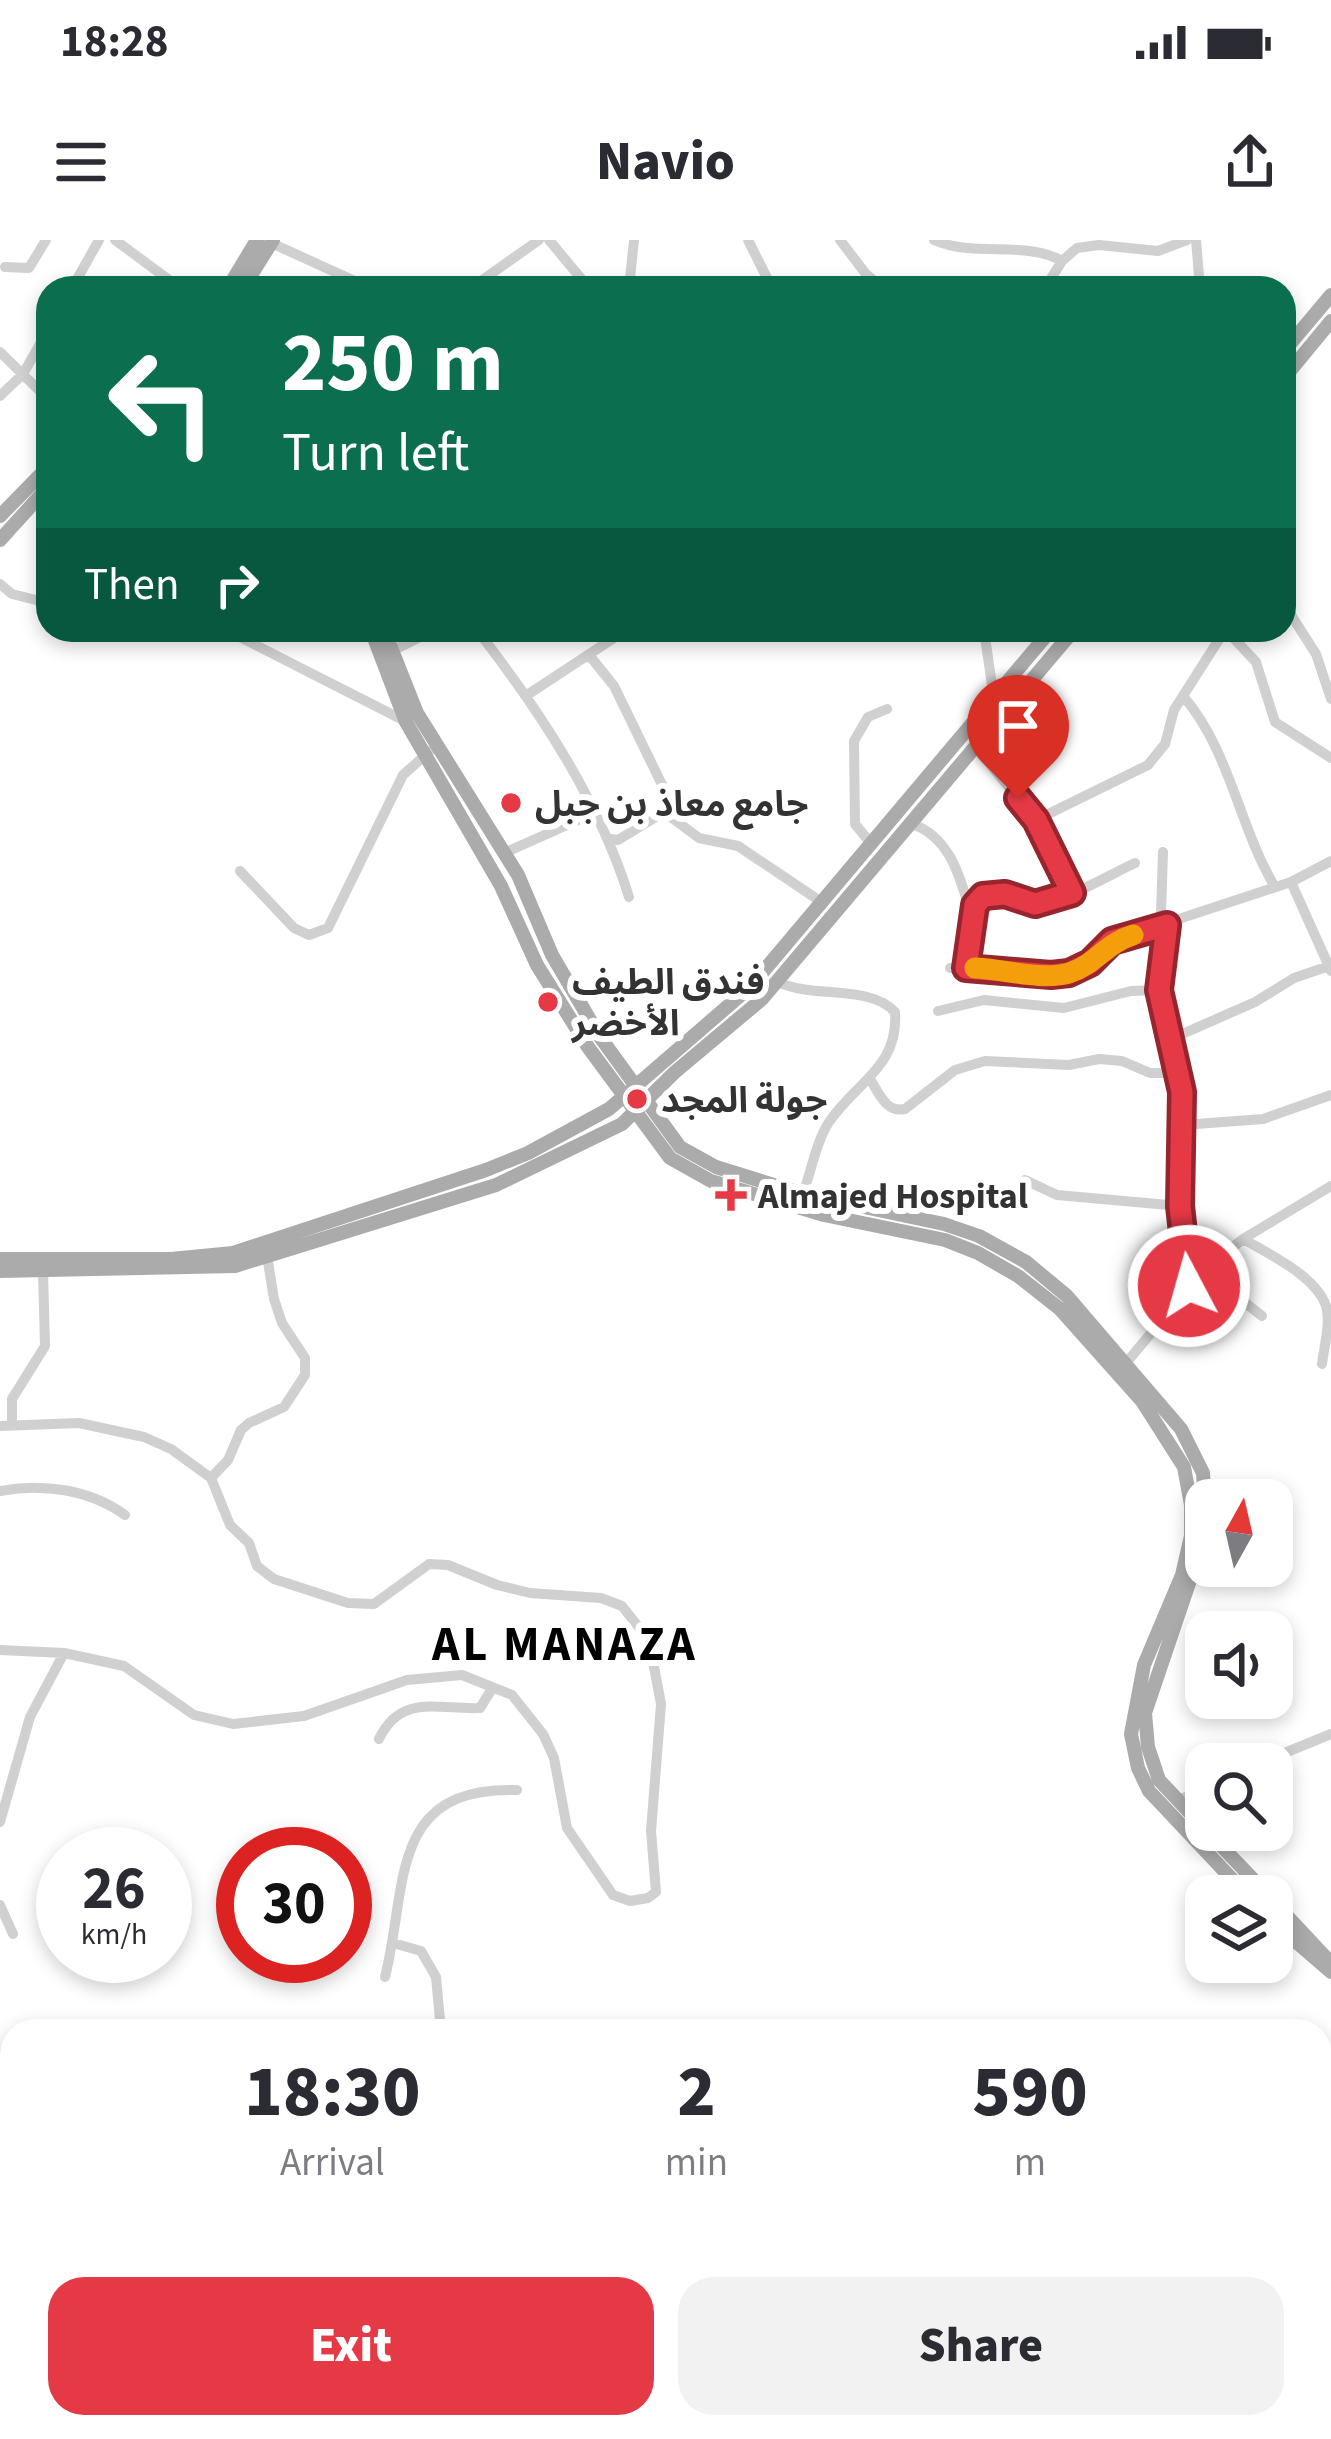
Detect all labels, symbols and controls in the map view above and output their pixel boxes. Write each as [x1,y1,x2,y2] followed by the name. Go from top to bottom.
[60,10,169,74] text: 18:28
[596,124,735,201] text: Navio
[48,129,114,195] icon: menu
[1217,129,1283,195] icon: share
[282,304,504,424] text: 250 m
[84,324,240,480] icon: left
[282,415,469,492] text: Turn left
[204,552,270,618] icon: right
[84,553,180,617] text: Then
[967,675,1069,798] pin
[985,693,1051,759] icon: arrive
[535,779,808,830] place label: جامع معاذ بن جبل
[498,790,524,816] marker: جامع معاذ بن جبل
[570,957,765,1049] place label: فندق الطيف الأخضر
[535,989,561,1015] marker: فندق الطيف الأخضر
[661,1075,828,1126] place label: جولة المجد
[624,1086,650,1112] marker: جولة المجد
[757,1171,1028,1222] place label: Almajed Hospital
[715,1179,747,1211] marker: Almajed Hospital
[1126,1223,1252,1349] position arrow
[1185,1479,1293,1587] north arrow
[1185,1479,1293,1983] map controls
[431,1611,698,1679] district label: AL MANAZA
[1185,1611,1293,1719] button: sound
[1185,1743,1293,1851] button: search
[216,1827,372,1983] speed limit sign: 30
[82,1847,146,1932] text: 26
[1185,1875,1293,1983] button: layers
[81,1913,147,1956] text: km/h
[244,2041,420,2144] text: 18:30
[677,2041,716,2144] text: 2
[972,2041,1088,2144] text: 590
[280,2135,385,2191] text: Arrival
[665,2135,728,2191] text: min
[1014,2135,1046,2191] text: m
[48,2277,654,2415] button: Exit
[678,2277,1284,2415] button: Share

